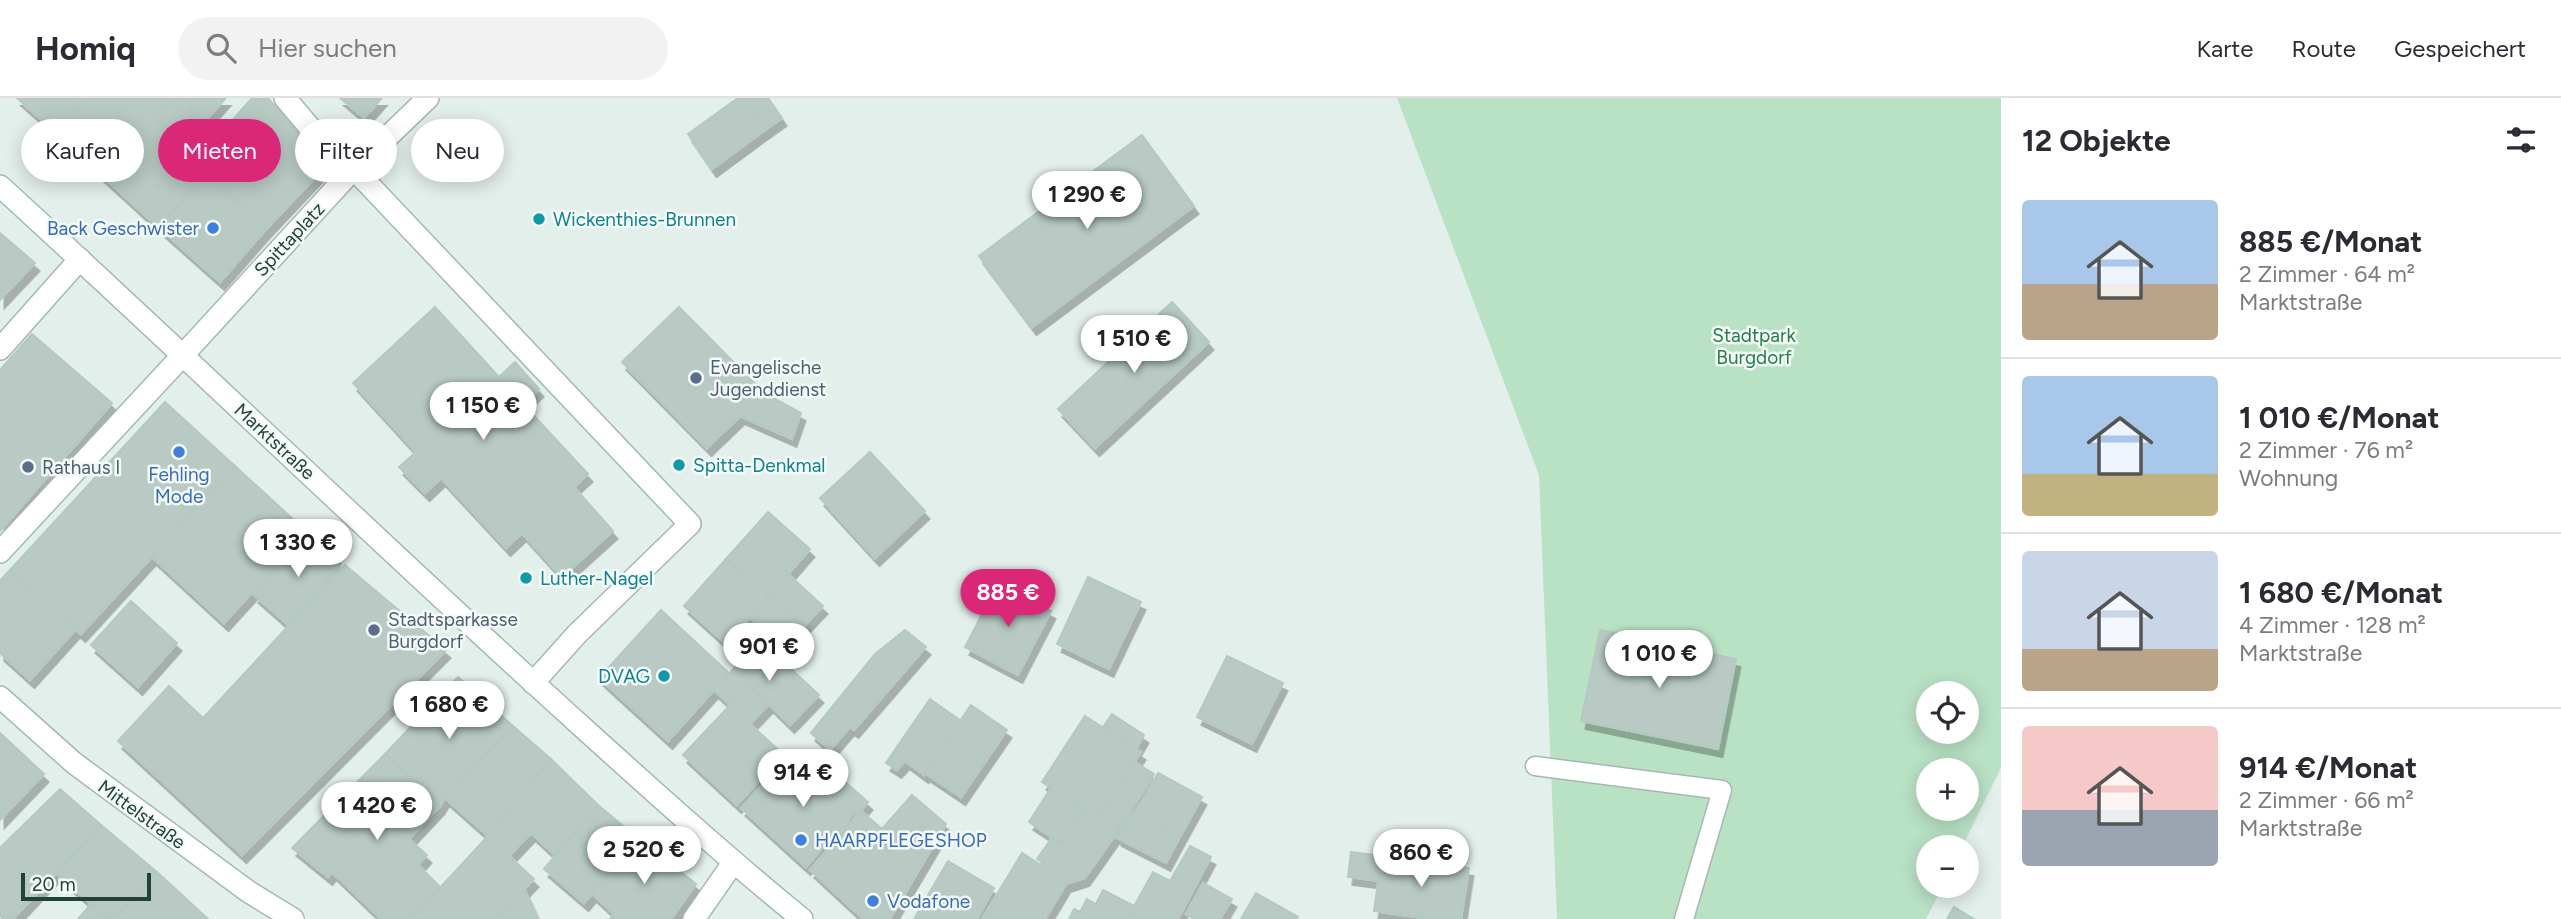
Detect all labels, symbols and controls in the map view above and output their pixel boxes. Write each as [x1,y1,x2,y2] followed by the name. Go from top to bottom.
[178,17,668,80] search box
[35,29,136,68] text: Homiq
[202,29,240,67] icon: search
[258,32,397,64] text: Hier suchen
[2197,34,2253,63] text: Karte
[2291,34,2356,63] text: Route
[2394,34,2526,63] text: Gespeichert
[21,119,144,182] chip: Kaufen
[158,119,281,182] chip: Mieten
[295,119,397,182] chip: Filter
[411,119,504,182] chip: Neu
[2502,121,2540,159] icon: filters
[2022,122,2171,159] text: 12 Objekte
[1022,172,1152,231] pin: 1 290 €
[1048,180,1126,208] text: 1 290 €
[249,198,329,281] street label: Spittaplatz
[553,208,736,231] place label: Wickenthies-Brunnen
[531,211,547,227] marker: Wickenthies-Brunnen
[47,217,200,240] place label: Back Geschwister
[205,220,221,236] marker: Back Geschwister
[2239,223,2422,260] text: 885 €/Monat
[2078,228,2162,312] icon: home
[2239,260,2415,288] text: 2 Zimmer · 64 m²
[2239,288,2362,316] text: Marktstraße
[1069,316,1199,375] pin: 1 510 €
[1097,324,1171,352] text: 1 510 €
[1712,324,1796,369] park label: Stadtpark Burgdorf
[710,356,826,401] place label: Evangelische Jugenddienst
[688,370,704,386] marker: Evangelische Jugenddienst
[418,382,548,442] pin: 1 150 €
[446,391,520,419] text: 1 150 €
[230,398,320,484] street label: Marktstraße
[2239,399,2440,436] text: 1 010 €/Monat
[2078,404,2162,488] icon: home
[2239,436,2413,464] text: 2 Zimmer · 76 m²
[171,444,187,460] marker: Fehling Mode
[693,454,826,477] place label: Spitta-Denkmal
[42,456,120,479] place label: Rathaus I
[671,457,687,473] marker: Spitta-Denkmal
[20,459,36,475] marker: Rathaus I
[148,463,210,508] place label: Fehling Mode
[2239,464,2338,492] text: Wohnung
[233,519,363,579] pin: 1 330 €
[259,528,337,556] text: 1 330 €
[540,567,653,590] place label: Luther-Nagel
[518,570,534,586] marker: Luther-Nagel
[959,570,1057,629] pin: 885 €
[2239,574,2443,611] text: 1 680 €/Monat
[977,578,1039,606] text: 885 €
[2078,579,2162,663] icon: home
[388,608,518,653] place label: Stadtsparkasse Burgdorf
[2239,611,2426,639] text: 4 Zimmer · 128 m²
[366,622,382,638] marker: Stadtsparkasse Burgdorf
[720,624,818,683] pin: 901 €
[1594,630,1724,690] pin: 1 010 €
[739,632,799,660] text: 901 €
[1621,639,1697,667] text: 1 010 €
[2239,639,2362,667] text: Marktstraße
[598,665,650,688] place label: DVAG
[656,668,672,684] marker: DVAG
[1916,681,1979,898] map controls
[1916,681,1979,744] button: locate
[384,682,514,741] pin: 1 680 €
[410,690,488,718] text: 1 680 €
[2239,749,2417,786] text: 914 €/Monat
[754,750,852,809] pin: 914 €
[2078,754,2162,838] icon: home
[773,758,833,786] text: 914 €
[1916,758,1979,821] button: +
[93,775,190,854] street label: Mittelstraße
[312,782,442,842] pin: 1 420 €
[2239,786,2414,814] text: 2 Zimmer · 66 m²
[337,791,417,819] text: 1 420 €
[2239,814,2362,842] text: Marktstraße
[579,826,709,886] pin: 2 520 €
[815,829,987,852] place label: HAARPFLEGESHOP
[1372,830,1470,889] pin: 860 €
[793,832,809,848] marker: HAARPFLEGESHOP
[603,835,685,863] text: 2 520 €
[1916,835,1979,898] button: −
[1389,838,1453,866] text: 860 €
[21,870,150,902] scale bar
[32,873,76,896] text: 20 m
[887,890,970,913] place label: Vodafone
[865,893,881,909] marker: Vodafone

